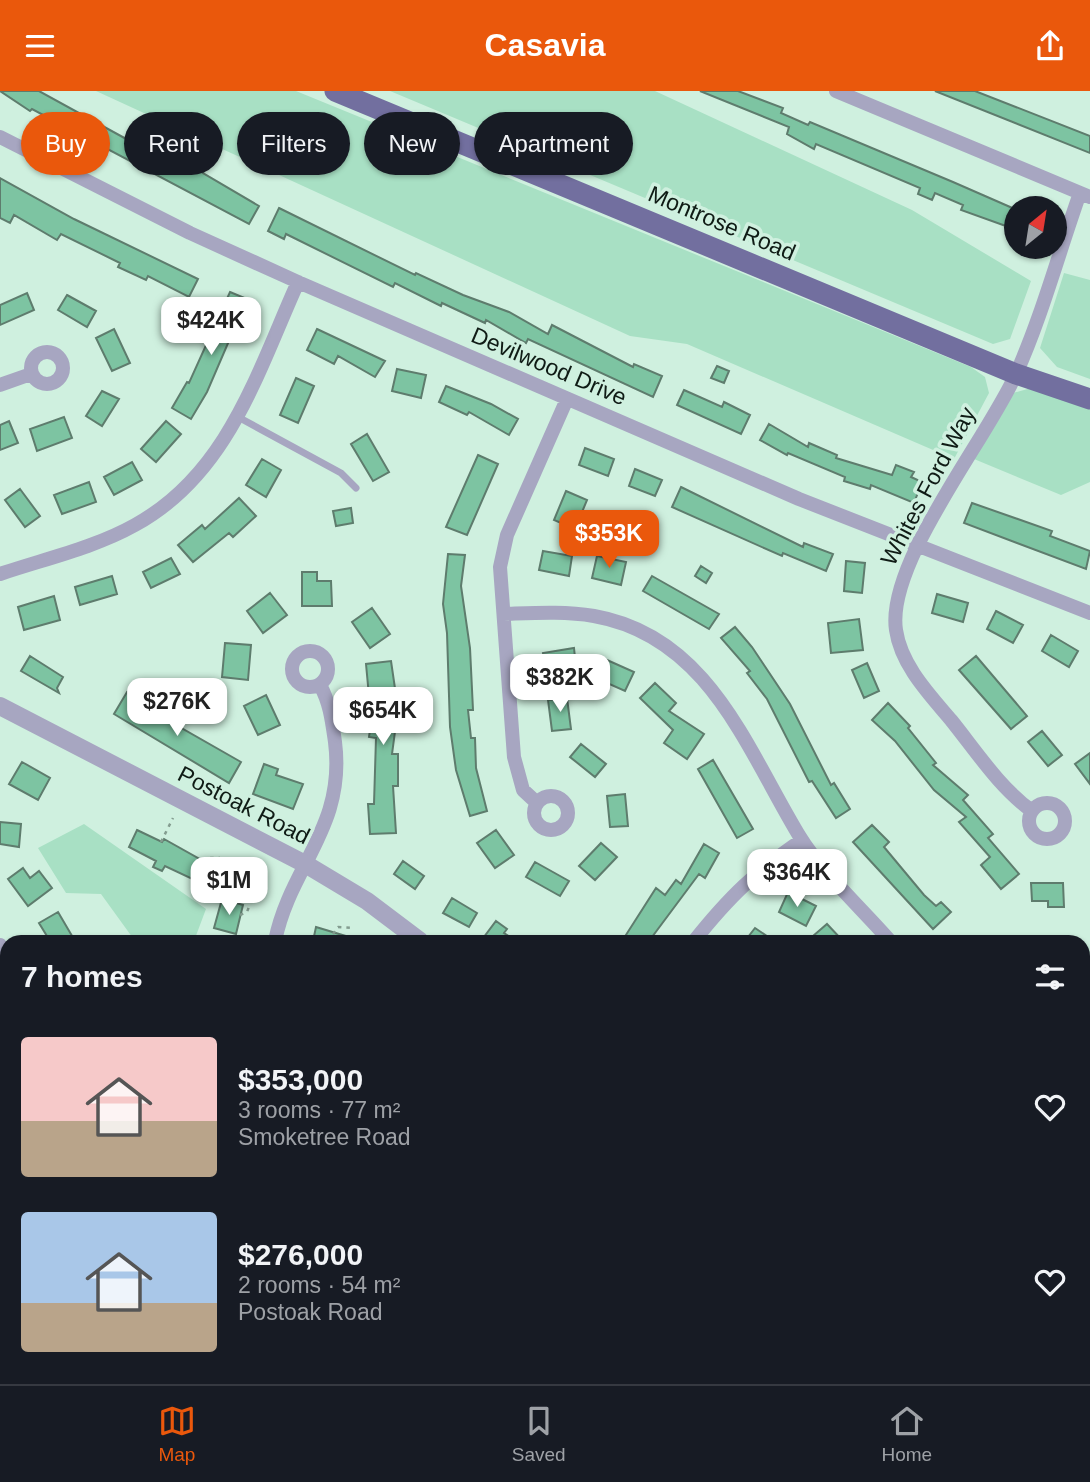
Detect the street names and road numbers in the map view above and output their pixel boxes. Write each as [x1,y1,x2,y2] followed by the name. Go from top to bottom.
[645,180,799,266] street label: Montrose Road
[467,322,631,410] street label: Devilwood Drive
[875,402,981,570] street label: Whites Ford Way
[174,761,314,849] street label: Postoak Road

